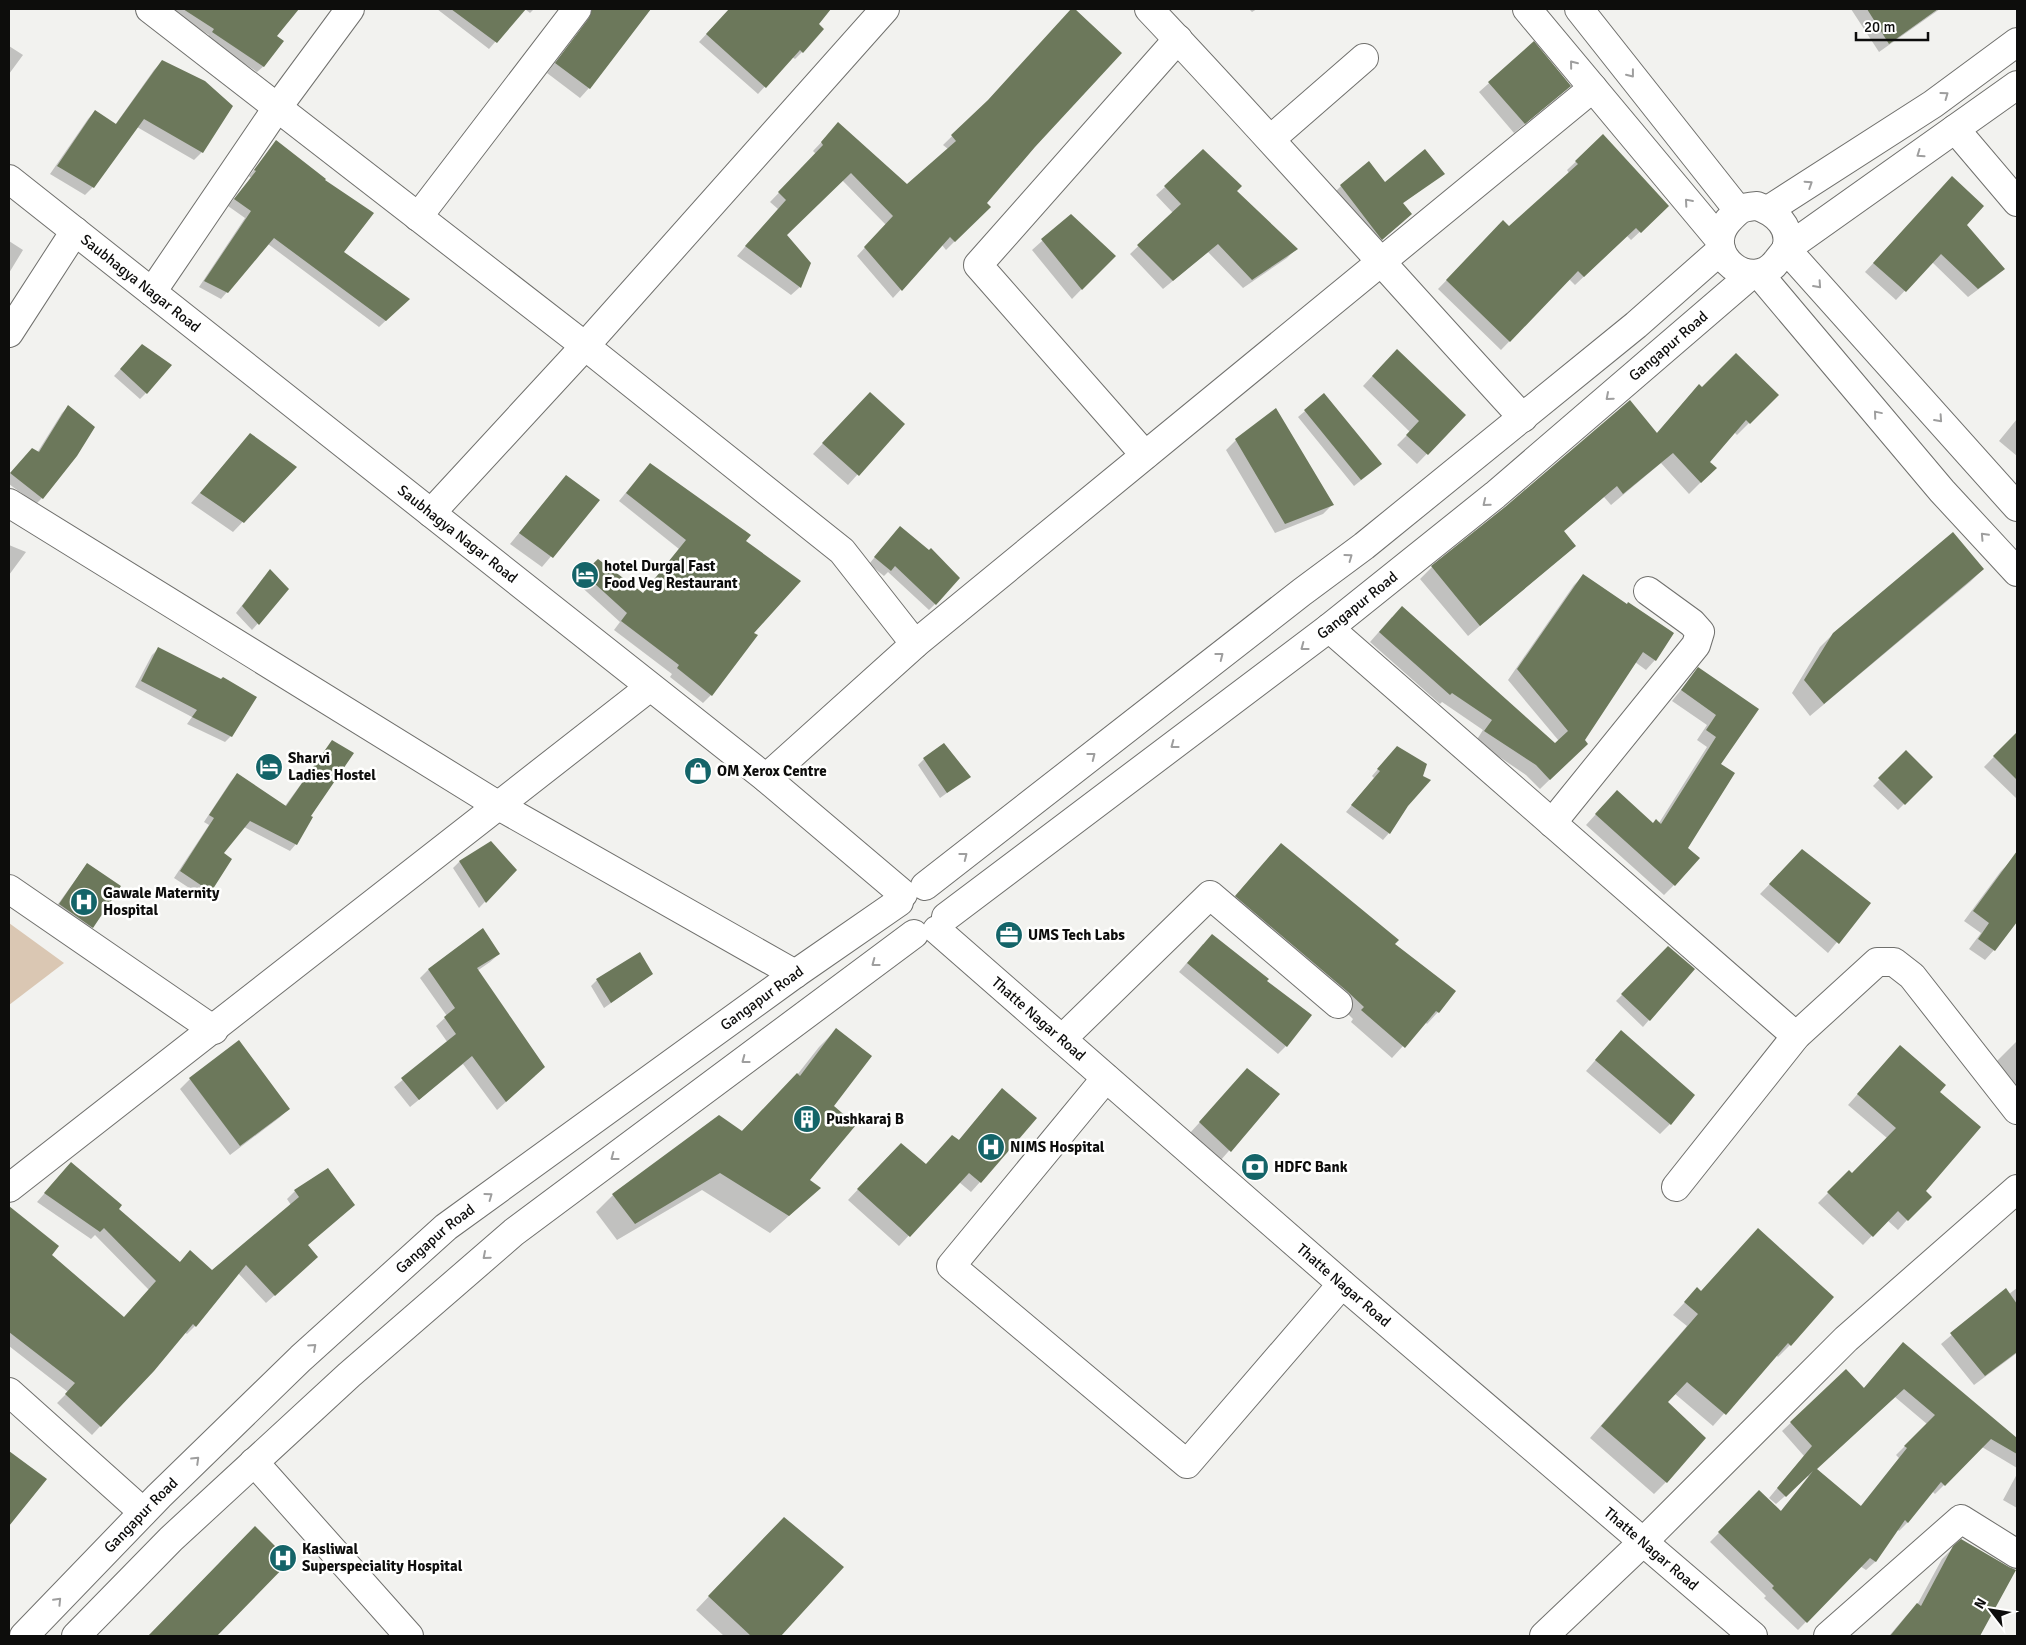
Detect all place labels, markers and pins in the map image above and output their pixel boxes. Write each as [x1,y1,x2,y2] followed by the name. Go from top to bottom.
[604,557,738,592] place label: hotel Durga| Fast Food Veg Restaurant
[570,560,600,590] hotel icon: hotel Durga| Fast Food Veg Restaurant
[288,749,376,784] place label: Sharvi Ladies Hostel
[254,752,284,782] hotel icon: Sharvi Ladies Hostel
[683,756,713,786] shop icon: OM Xerox Centre
[717,762,827,780] place label: OM Xerox Centre
[103,884,220,919] place label: Gawale Maternity Hospital
[69,887,99,917] hospital icon: Gawale Maternity Hospital
[994,920,1024,950] office icon: UMS Tech Labs
[1028,926,1125,944] place label: UMS Tech Labs
[792,1104,822,1134] building icon: Pushkaraj B
[826,1110,904,1128] place label: Pushkaraj B
[976,1132,1006,1162] hospital icon: NIMS Hospital
[1010,1138,1105,1156] place label: NIMS Hospital
[1240,1152,1270,1182] bank icon: HDFC Bank
[1274,1158,1348,1176] place label: HDFC Bank
[302,1540,463,1575] place label: Kasliwal Superspeciality Hospital
[268,1543,298,1573] hospital icon: Kasliwal Superspeciality Hospital

